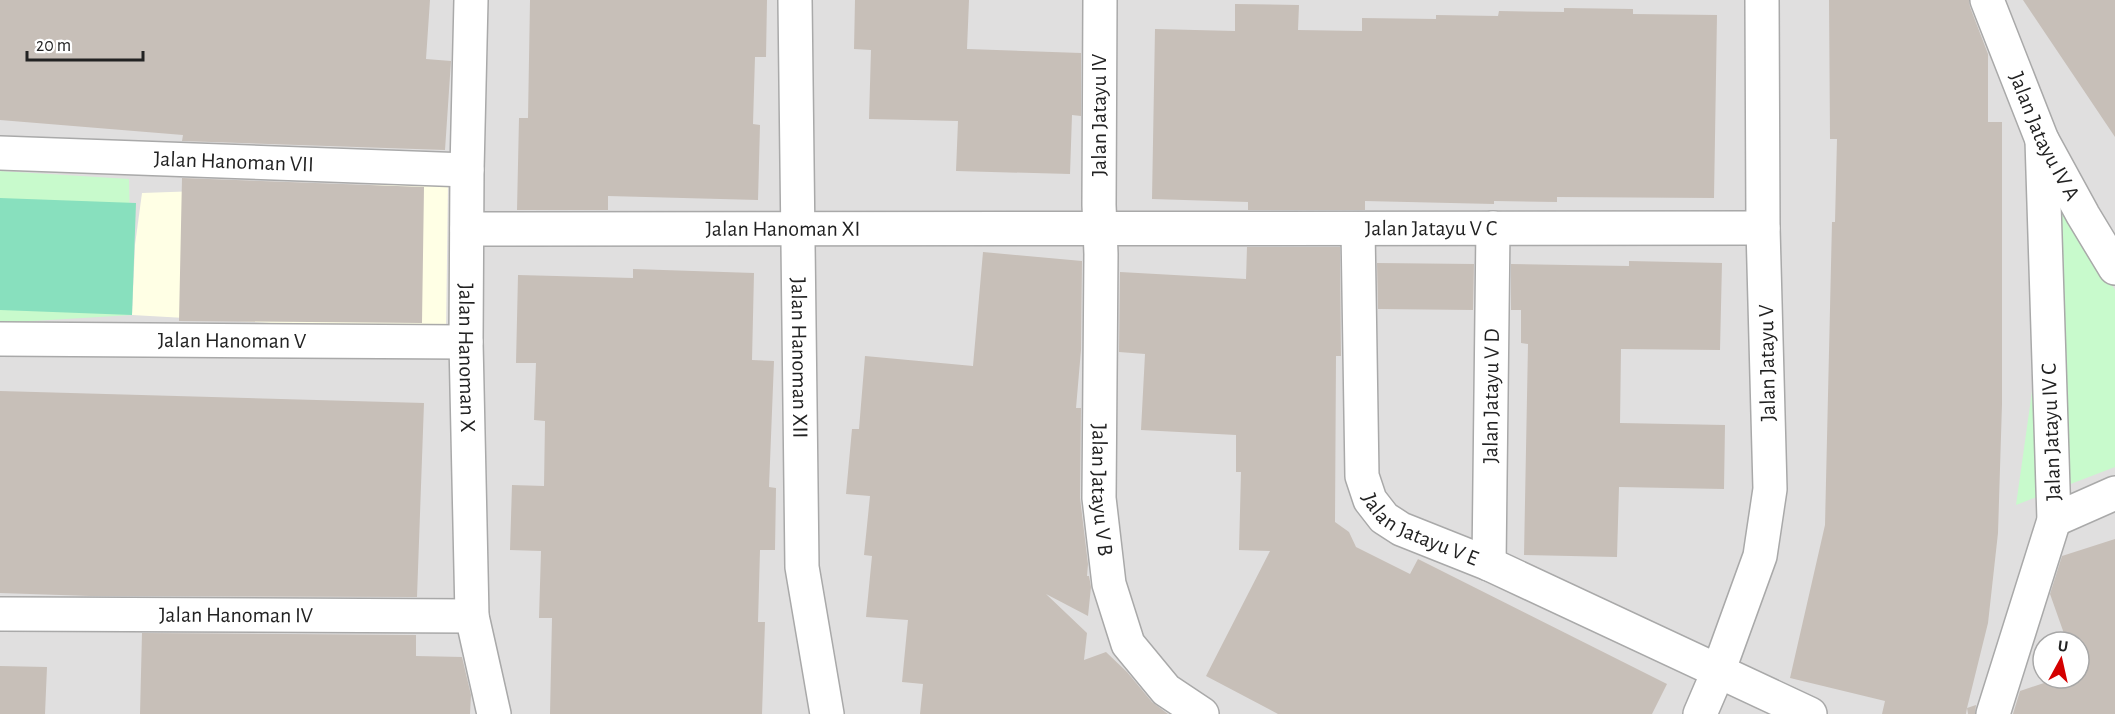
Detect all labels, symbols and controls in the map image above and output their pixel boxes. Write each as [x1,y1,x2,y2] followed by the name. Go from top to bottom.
[27,24,142,62] scale bar
[36,37,71,55] text: 20 m
[1088,53,1110,176] street label: Jalan Jatayu IV
[2005,69,2084,204] street label: Jalan Jatayu IV A
[153,148,314,175] street label: Jalan Hanoman VII
[1365,217,1497,239] street label: Jalan Jatayu V C
[705,218,861,240] street label: Jalan Hanoman XI
[787,277,811,439] street label: Jalan Hanoman XII
[455,283,479,433] street label: Jalan Hanoman X
[1755,304,1779,422] street label: Jalan Jatayu V
[1479,328,1503,464] street label: Jalan Jatayu V D
[158,329,307,352] street label: Jalan Hanoman V
[2038,363,2064,501] street label: Jalan Jatayu IV C
[1088,424,1117,557] street label: Jalan Jatayu V B
[1358,491,1482,570] street label: Jalan Jatayu V E
[159,604,314,626] street label: Jalan Hanoman IV
[2031,630,2091,690] north arrow
[2057,638,2069,655] text: U

